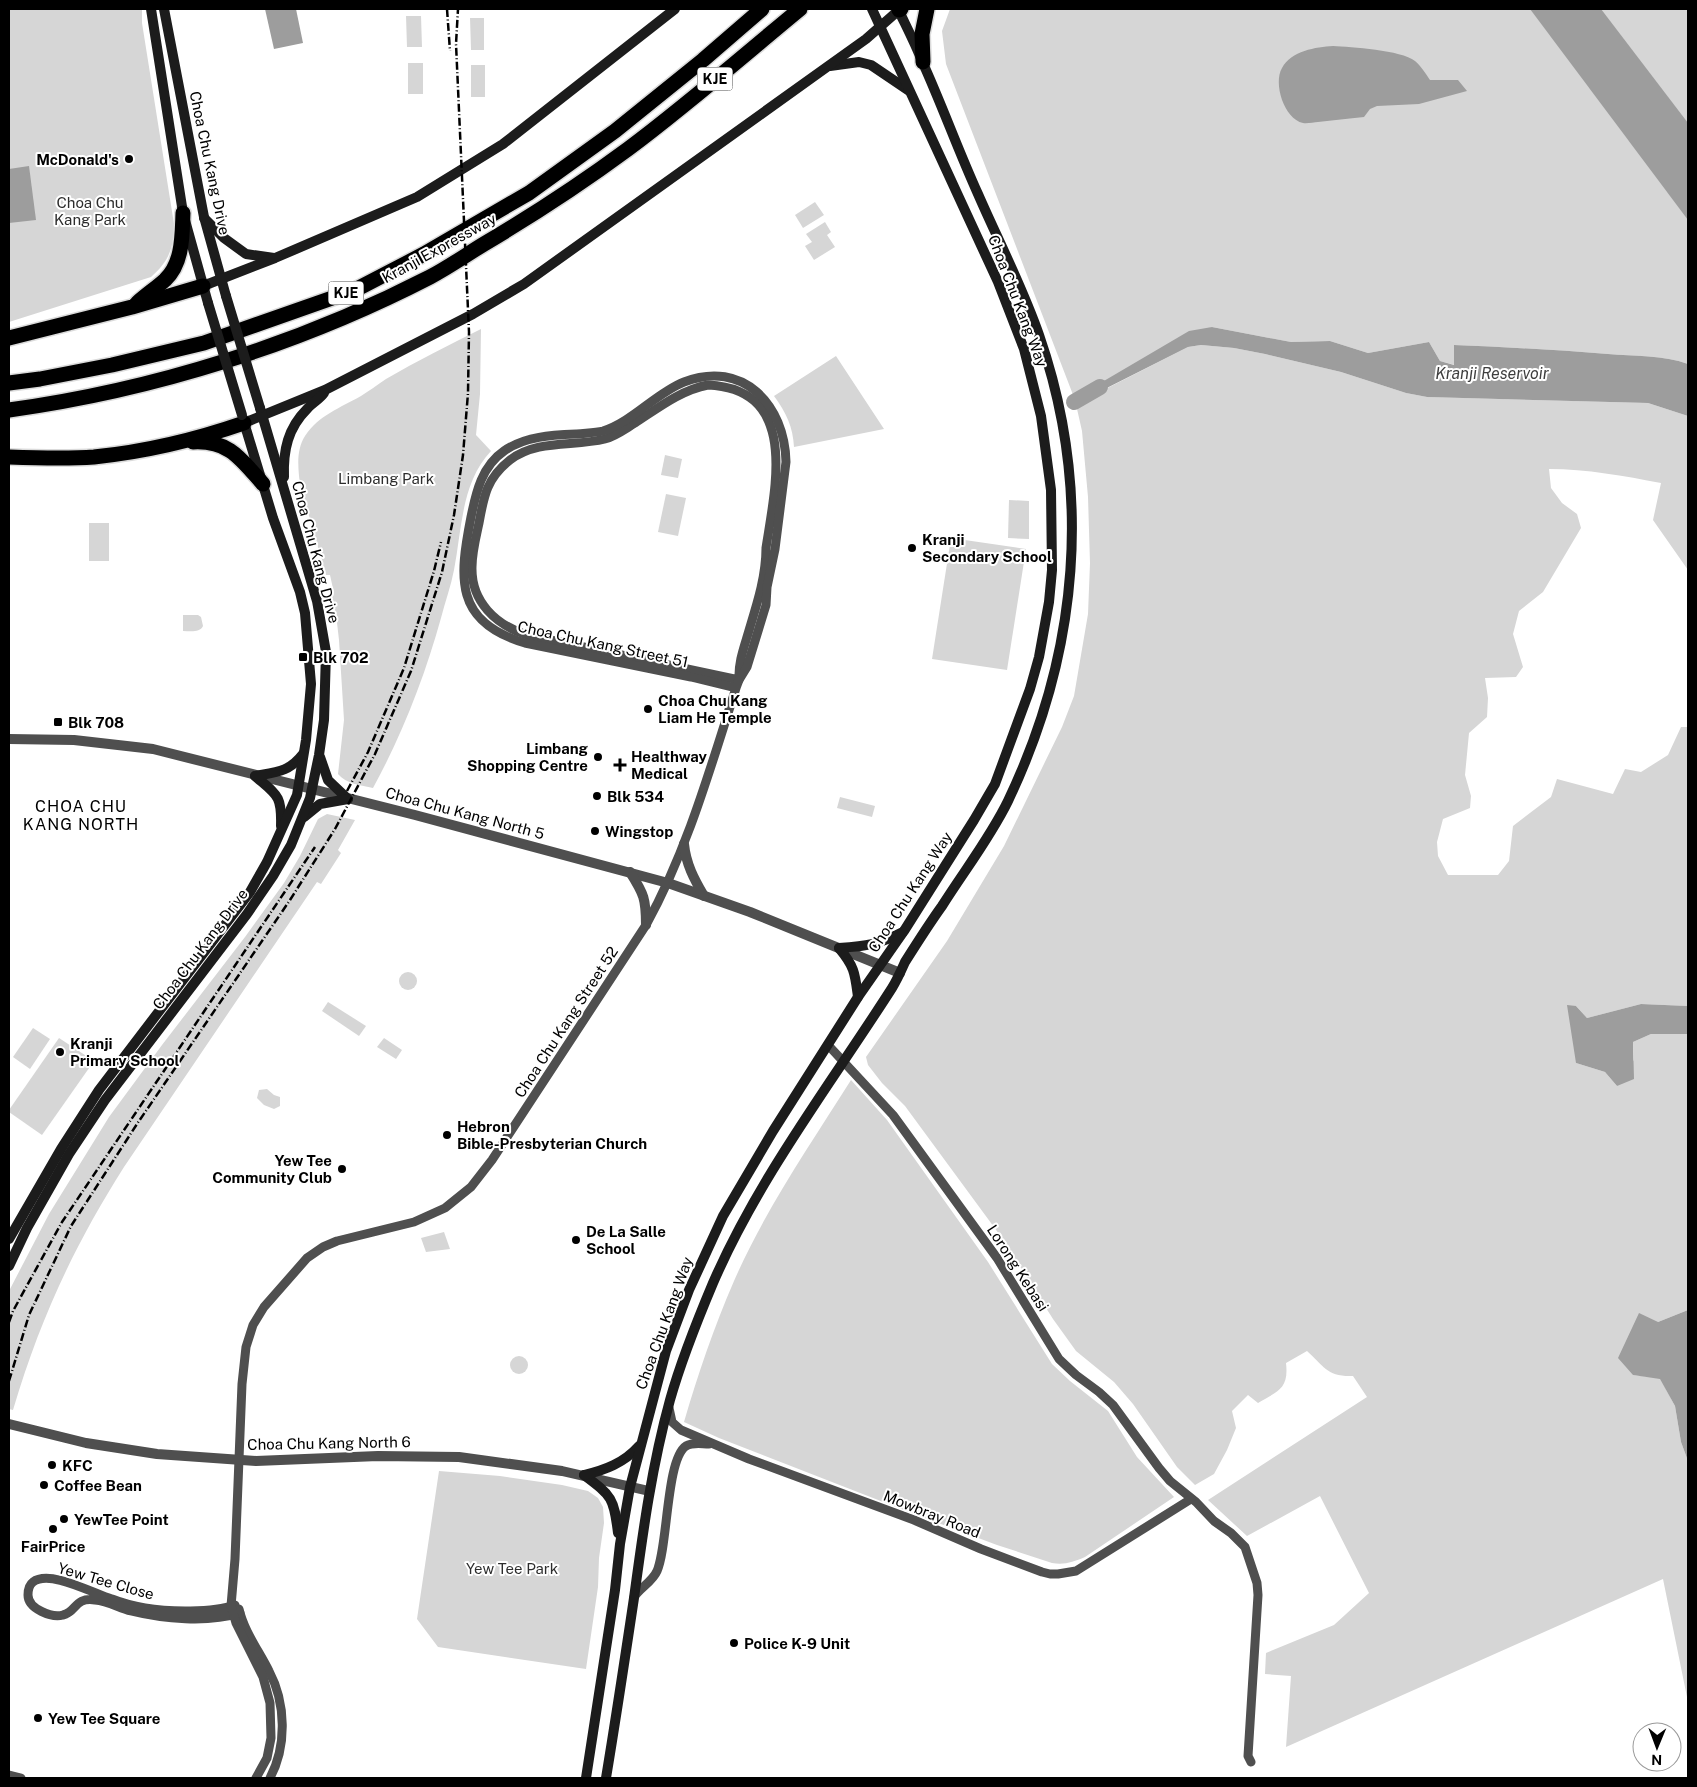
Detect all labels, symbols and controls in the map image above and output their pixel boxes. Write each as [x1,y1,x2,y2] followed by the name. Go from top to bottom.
[698,68,732,90] road number: KJE
[186,90,234,236] street label: Choa Chu Kang Drive
[36,151,119,168] place label: McDonald's
[123,153,135,165] marker: McDonald's
[54,194,126,228] park label: Choa Chu Kang Park
[379,210,499,286] street label: Kranji Expressway
[985,233,1051,369] street label: Choa Chu Kang Way
[328,282,364,304] road number: KJE
[1435,364,1550,383] water label: Kranji Reservoir
[338,470,434,487] park label: Limbang Park
[289,479,343,625] street label: Choa Chu Kang Drive
[922,531,1052,565] place label: Kranji Secondary School
[906,542,918,554] marker: Kranji Secondary School
[516,618,690,670] street label: Choa Chu Kang Street 51
[313,649,369,666] place label: Blk 702
[297,651,309,663] marker: Blk 702
[658,692,772,726] place label: Choa Chu Kang Liam He Temple
[642,703,654,715] marker: Choa Chu Kang Liam He Temple
[68,714,124,731] place label: Blk 708
[52,716,64,728] marker: Blk 708
[467,740,589,774] place label: Limbang Shopping Centre
[631,748,707,782] place label: Healthway Medical
[592,751,604,763] marker: Limbang Shopping Centre
[613,758,627,772] marker: Healthway Medical
[384,784,546,842] street label: Choa Chu Kang North 5
[607,788,664,805] place label: Blk 534
[591,790,603,802] marker: Blk 534
[23,797,139,834] district label: CHOA CHU KANG NORTH
[605,823,673,840] place label: Wingstop
[589,825,601,837] marker: Wingstop
[865,829,955,955] street label: Choa Chu Kang Way
[149,885,251,1013] street label: Choa Chu Kang Drive
[511,943,621,1101] street label: Choa Chu Kang Street 52
[70,1035,180,1069] place label: Kranji Primary School
[54,1046,66,1058] marker: Kranji Primary School
[457,1118,647,1152] place label: Hebron Bible-Presbyterian Church
[441,1129,453,1141] marker: Hebron Bible-Presbyterian Church
[212,1152,332,1186] place label: Yew Tee Community Club
[336,1163,348,1175] marker: Yew Tee Community Club
[984,1222,1052,1314] street label: Lorong Kebasi
[586,1223,666,1257] place label: De La Salle School
[570,1234,582,1246] marker: De La Salle School
[632,1254,696,1392] street label: Choa Chu Kang Way
[247,1433,411,1453] street label: Choa Chu Kang North 6
[62,1457,93,1474] place label: KFC
[46,1459,58,1471] marker: KFC
[54,1477,142,1494] place label: Coffee Bean
[38,1479,50,1491] marker: Coffee Bean
[881,1487,983,1541] street label: Mowbray Road
[74,1511,169,1528] place label: YewTee Point
[58,1513,70,1525] marker: YewTee Point
[47,1523,59,1535] marker: FairPrice
[21,1538,85,1555] place label: FairPrice
[56,1559,156,1603] street label: Yew Tee Close
[466,1560,558,1577] park label: Yew Tee Park
[744,1635,850,1652] place label: Police K-9 Unit
[728,1637,740,1649] marker: Police K-9 Unit
[48,1710,161,1727] place label: Yew Tee Square
[32,1712,44,1724] marker: Yew Tee Square
[1632,1722,1682,1772] north arrow
[1651,1752,1662,1768] text: N

